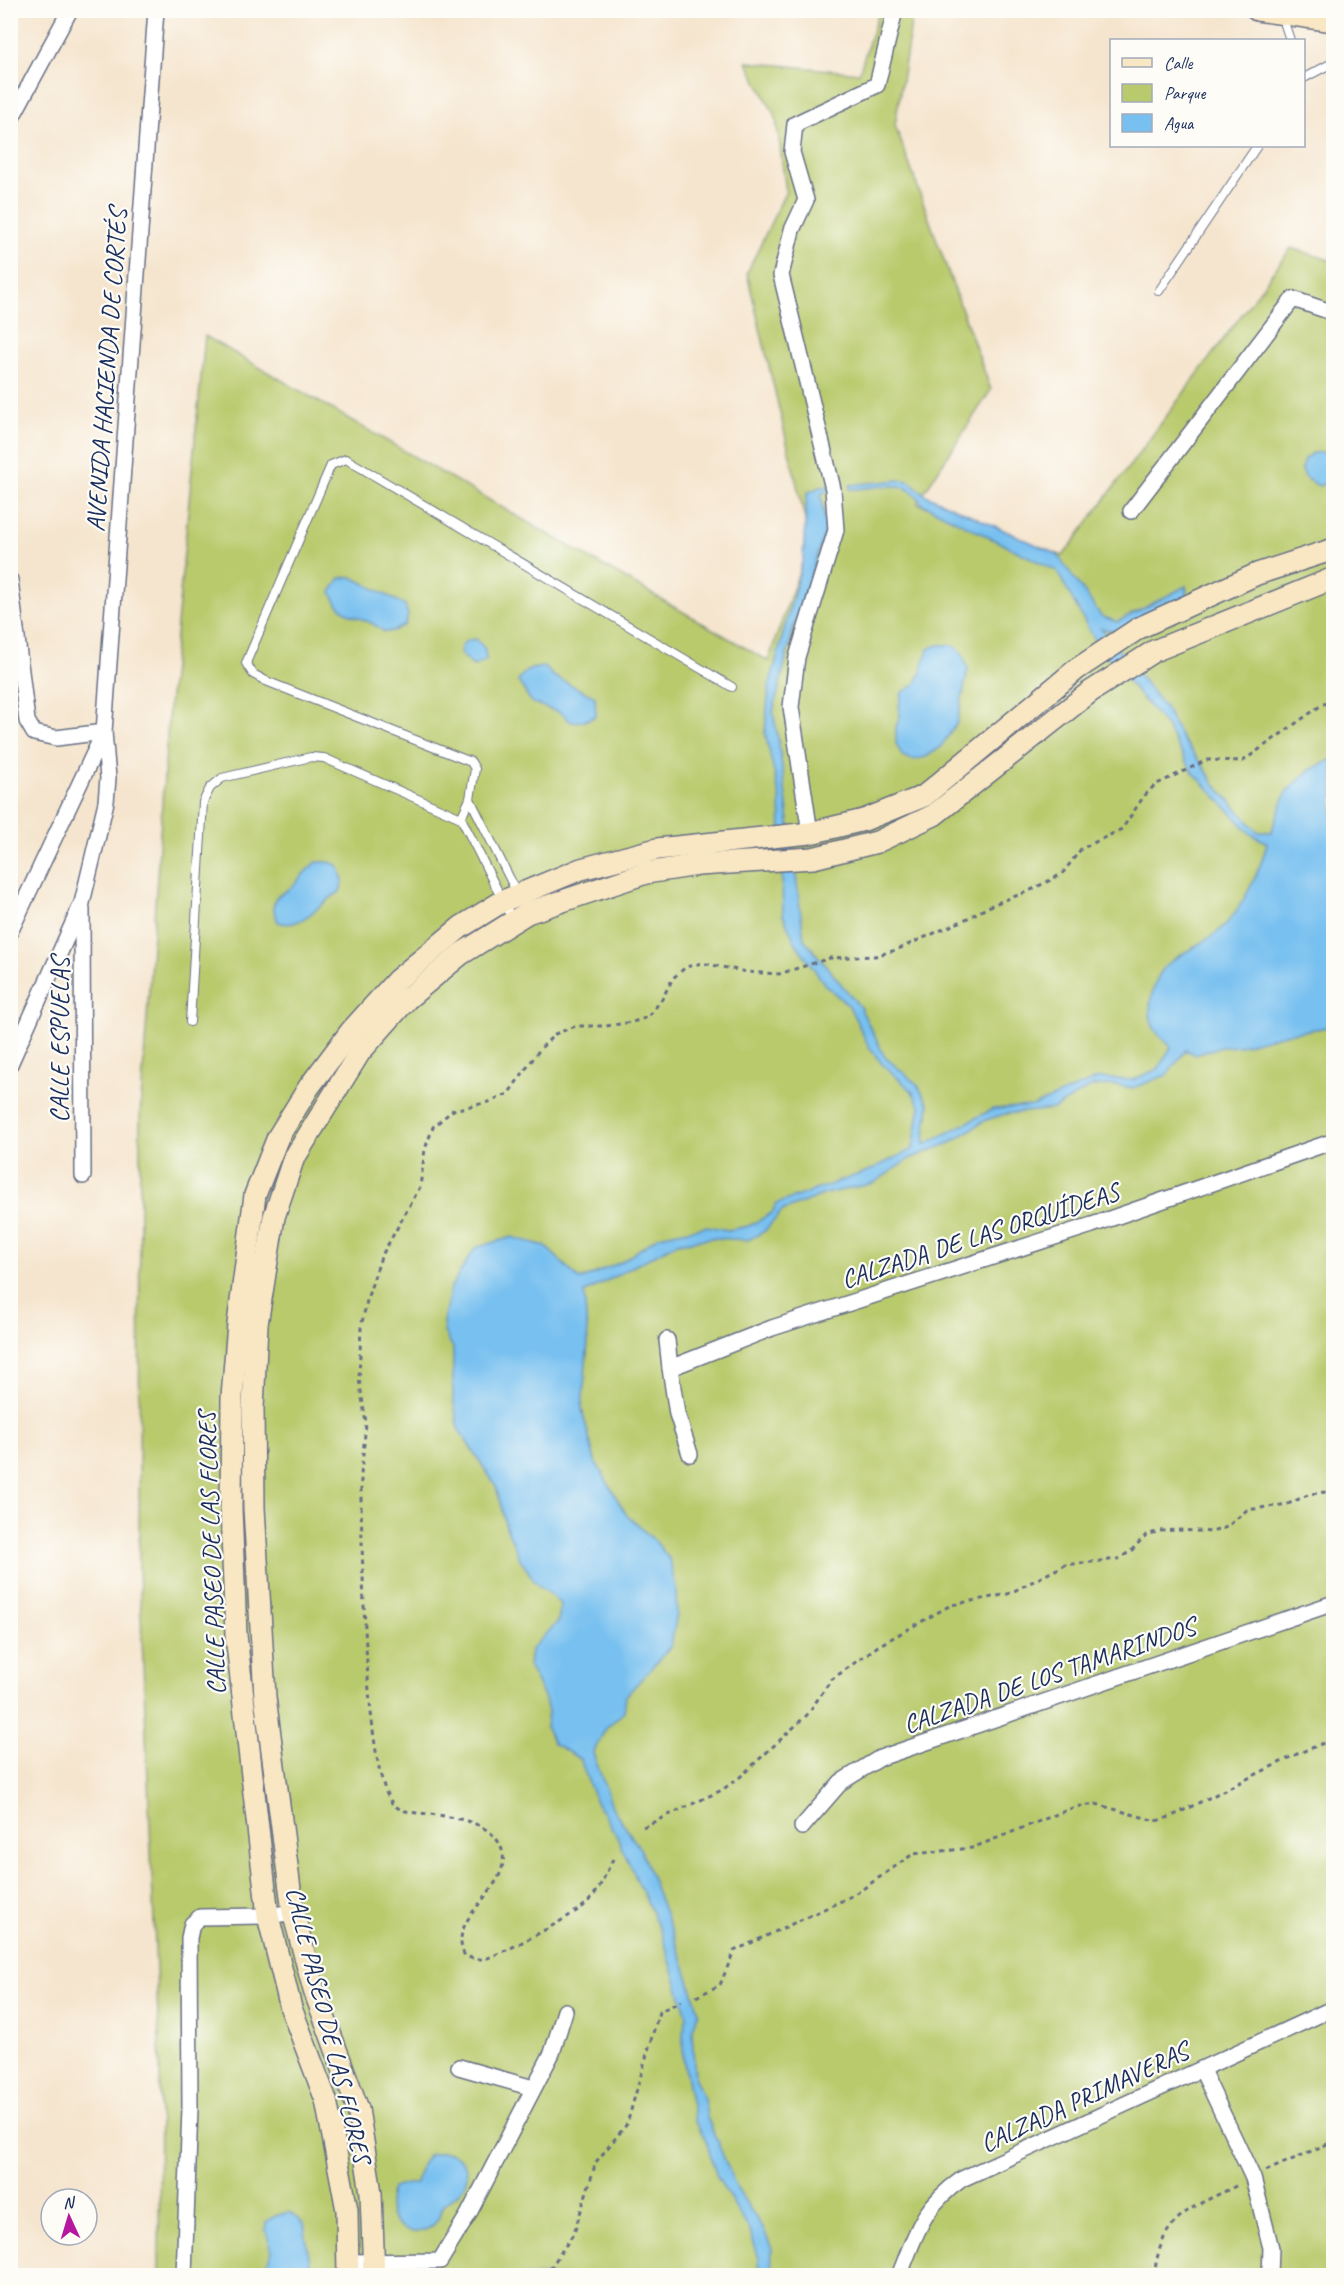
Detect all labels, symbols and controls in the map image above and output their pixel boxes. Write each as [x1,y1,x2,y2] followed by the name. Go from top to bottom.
[1110,39,1305,147] legend
[1164,52,1193,74] text: Calle
[1164,82,1206,104] text: Parque
[1164,112,1195,134] text: Agua
[79,202,135,533] street label: AVENIDA HACIENDA DE CORTÉS
[43,952,76,1123] street label: CALLE ESPUELAS
[837,1174,1126,1296] street label: CALZADA DE LAS ORQUÍDEAS
[190,1406,233,1695] street label: CALLE PASEO DE LAS FLORES
[899,1608,1205,1741] street label: CALZADA DE LOS TAMARINDOS
[278,1884,380,2171] street label: CALLE PASEO DE LAS FLORES
[975,2033,1198,2160] street label: CALZADA PRIMAVERAS
[39,2187,99,2247] north arrow
[62,2192,77,2213] text: N

